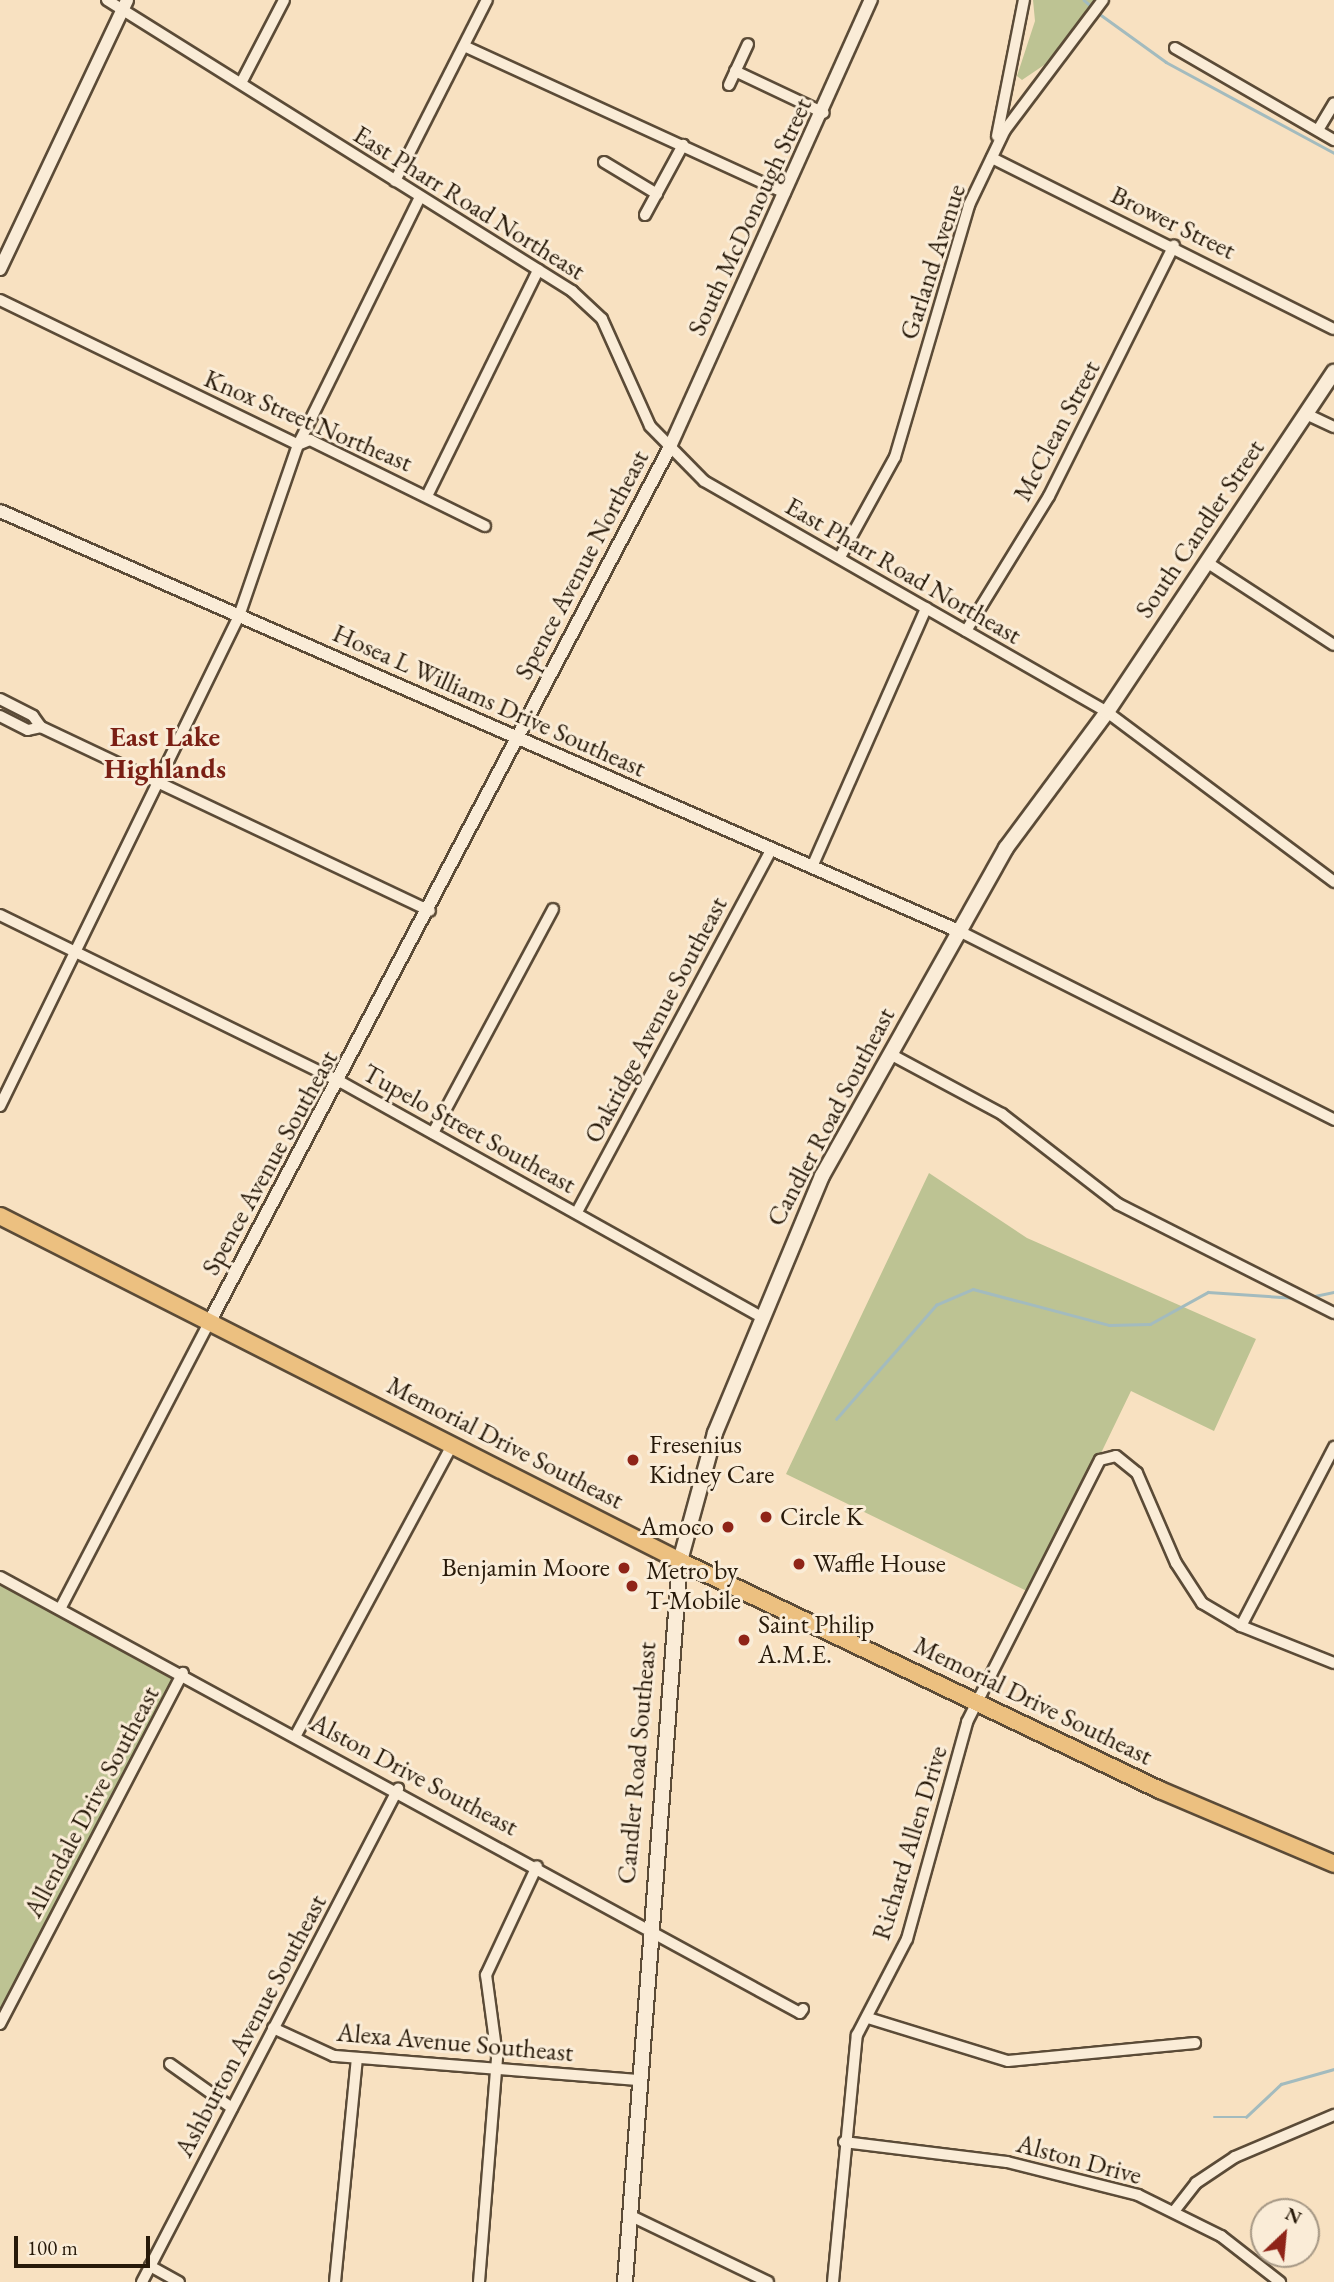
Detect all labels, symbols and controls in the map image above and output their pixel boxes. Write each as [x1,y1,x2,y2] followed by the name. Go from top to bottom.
[681,93,819,341] street label: South McDonough Street
[347,119,591,287] street label: East Pharr Road Northeast
[1106,179,1240,267] street label: Brower Street
[893,180,973,344] street label: Garland Avenue
[1007,355,1107,507] street label: McClean Street
[199,363,417,479] street label: Knox Street Northeast
[1129,434,1271,624] street label: South Candler Street
[508,445,656,685] street label: Spence Avenue Northeast
[779,491,1027,651] street label: East Pharr Road Northeast
[328,618,650,784] street label: Hosea L Williams Drive Southeast
[104,719,226,785] district label: East Lake Highlands
[578,892,734,1148] street label: Oakridge Avenue Southeast
[760,1002,902,1232] street label: Candler Road Southeast
[195,1045,345,1281] street label: Spence Avenue Southeast
[357,1057,581,1201] street label: Tupelo Street Southeast
[382,1370,628,1516] street label: Memorial Drive Southeast
[649,1429,774,1490] place label: Fresenius Kidney Care
[623,1450,643,1470] marker: Fresenius Kidney Care
[780,1501,863,1533] place label: Circle K
[758,1509,774,1525] marker: Circle K
[640,1511,714,1543] place label: Amoco
[720,1519,736,1535] marker: Amoco
[813,1548,946,1580] place label: Waffle House
[442,1552,610,1584] place label: Benjamin Moore
[646,1555,741,1616] place label: Metro by T-Mobile
[791,1556,807,1572] marker: Waffle House
[616,1560,632,1576] marker: Benjamin Moore
[624,1578,640,1594] marker: Metro by T-Mobile
[758,1609,874,1670] place label: Saint Philip A.M.E.
[909,1630,1157,1772] street label: Memorial Drive Southeast
[736,1632,752,1648] marker: Saint Philip A.M.E.
[611,1641,663,1885] street label: Candler Road Southeast
[18,1681,166,1923] street label: Allendale Drive Southeast
[305,1707,523,1843] street label: Alston Drive Southeast
[866,1742,954,1944] street label: Richard Allen Drive
[169,1889,333,2163] street label: Ashburton Avenue Southeast
[335,2017,575,2069] street label: Alexa Avenue Southeast
[1013,2128,1145,2192] street label: Alston Drive
[1250,2198,1320,2268] north arrow
[1281,2201,1306,2230] text: N
[18,2222,154,2266] scale bar
[27,2234,78,2261] text: 100 m

